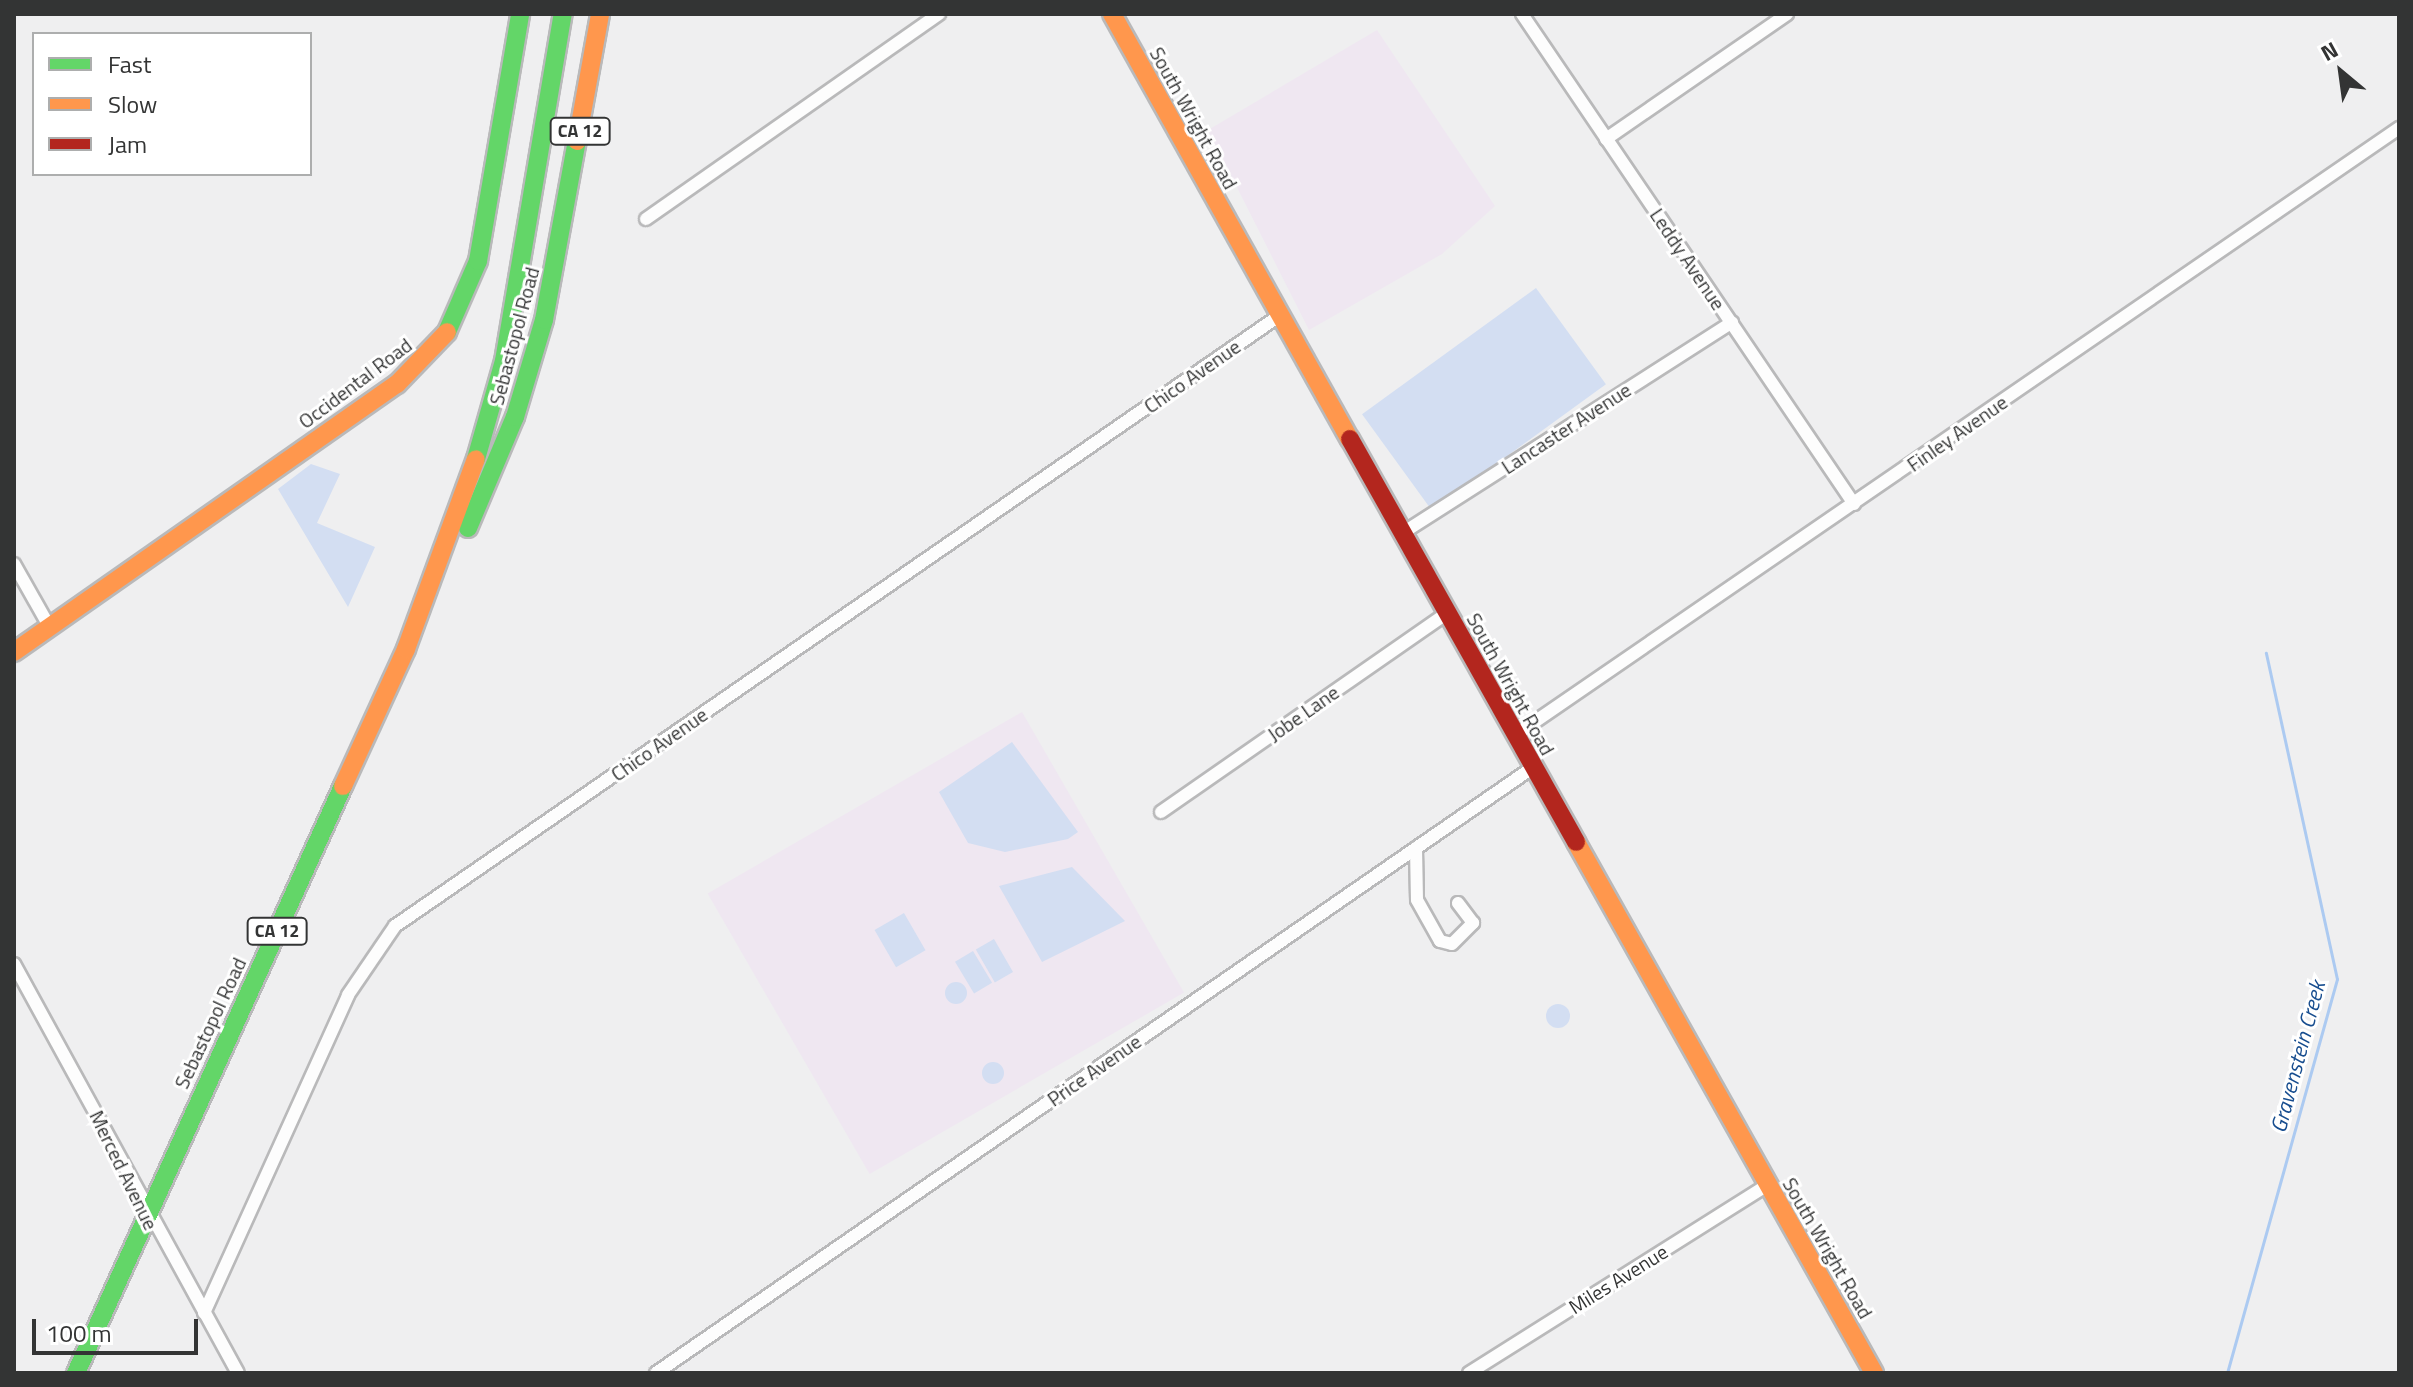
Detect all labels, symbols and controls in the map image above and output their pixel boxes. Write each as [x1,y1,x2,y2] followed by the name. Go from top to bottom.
[32,32,312,176] legend
[2301,32,2381,112] north arrow
[2314,32,2344,70] text: N
[1145,43,1243,193] street label: South Wright Road
[108,46,151,82] text: Fast
[108,86,157,122] text: Slow
[548,117,612,145] road number: CA 12
[108,126,147,162] text: Jam
[1645,204,1731,314] street label: Leddy Avenue
[484,264,544,408] street label: Sebastopol Road
[294,333,416,433] street label: Occidental Road
[1139,334,1245,418] street label: Chico Avenue
[1497,377,1635,479] street label: Lancaster Avenue
[1902,390,2012,476] street label: Finley Avenue
[1462,609,1560,759] street label: South Wright Road
[1263,680,1343,746] street label: Jobe Lane
[606,702,712,786] street label: Chico Avenue
[245,917,309,945] road number: CA 12
[169,954,251,1092] street label: Sebastopol Road
[2265,978,2331,1136] water label: Gravenstein Creek
[1043,1029,1145,1111] street label: Price Avenue
[85,1106,163,1234] street label: Merced Avenue
[1778,1173,1878,1323] street label: South Wright Road
[1564,1239,1672,1319] street label: Miles Avenue
[36,1303,202,1353] scale bar
[46,1315,112,1351] text: 100 m

